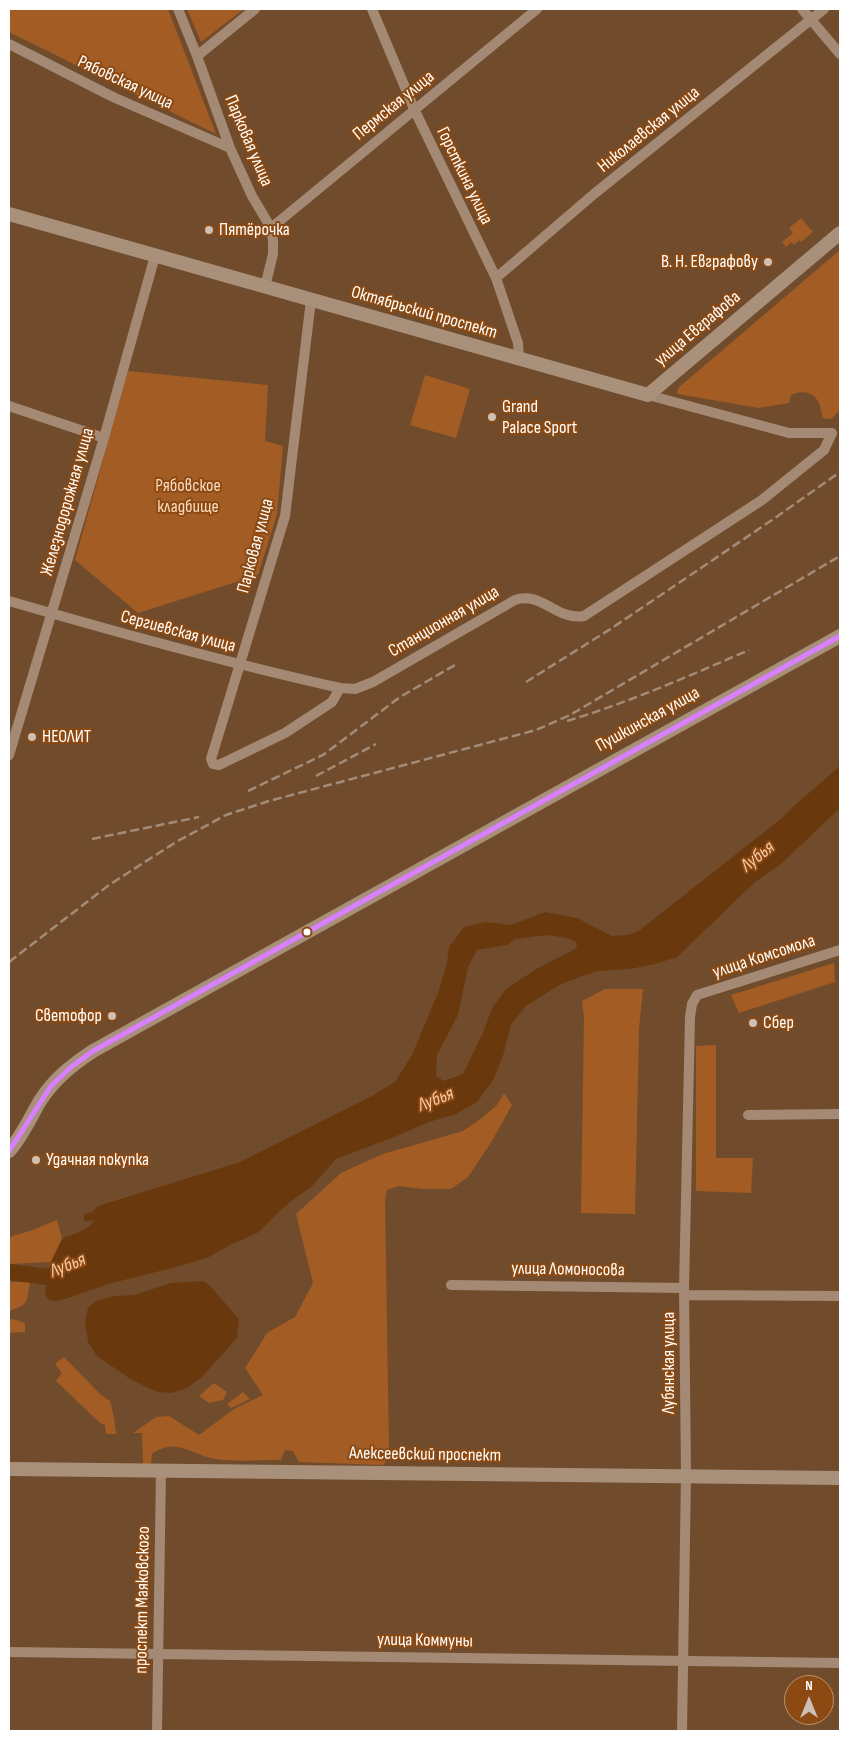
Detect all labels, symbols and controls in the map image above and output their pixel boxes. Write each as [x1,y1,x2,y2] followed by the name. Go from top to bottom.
[74,51,176,115] street label: Рябовская улица
[349,67,439,145] street label: Пермская улица
[594,82,704,178] street label: Николаевская улица
[219,92,277,190] street label: Парковая улица
[431,124,497,228] street label: Горсткина улица
[219,219,290,241] place label: Пятёрочка
[203,224,215,236] marker: Пятёрочка
[661,251,758,273] place label: В. Н. Евграфову
[762,256,774,268] marker: В. Н. Евграфову
[348,282,500,344] street label: Октябрьский проспект
[651,287,745,371] street label: улица Евграфова
[502,396,577,438] place label: Grand Palace Sport
[486,411,498,423] marker: Grand Palace Sport
[37,426,99,578] street label: Железнодорожная улица
[155,475,221,518] park label: Рябовское кладбище
[233,496,279,596] street label: Парковая улица
[385,582,503,662] street label: Станционная улица
[118,606,238,658] street label: Сергиевская улица
[592,683,704,757] street label: Пушкинская улица
[42,726,91,748] place label: НЕОЛИТ
[26,731,38,743] marker: НЕОЛИТ
[736,837,780,877] water label: Лубья
[302,927,312,937] unlabelled marker
[710,930,818,984] street label: улица Комсомола
[35,1005,102,1027] place label: Светофор
[106,1010,118,1022] marker: Светофор
[763,1012,794,1034] place label: Сбер
[747,1017,759,1029] marker: Сбер
[415,1083,457,1117] water label: Лубья
[46,1149,149,1171] place label: Удачная покупка
[30,1154,42,1166] marker: Удачная покупка
[47,1249,89,1283] water label: Лубья
[511,1258,625,1282] street label: улица Ломоносова
[658,1312,680,1414] street label: Лубянская улица
[349,1443,501,1467] street label: Алексеевский проспект
[131,1526,155,1674] street label: проспект Маяковского
[377,1629,473,1653] street label: улица Коммуны
[784,1675,834,1725] north arrow
[805,1677,813,1694] text: N

